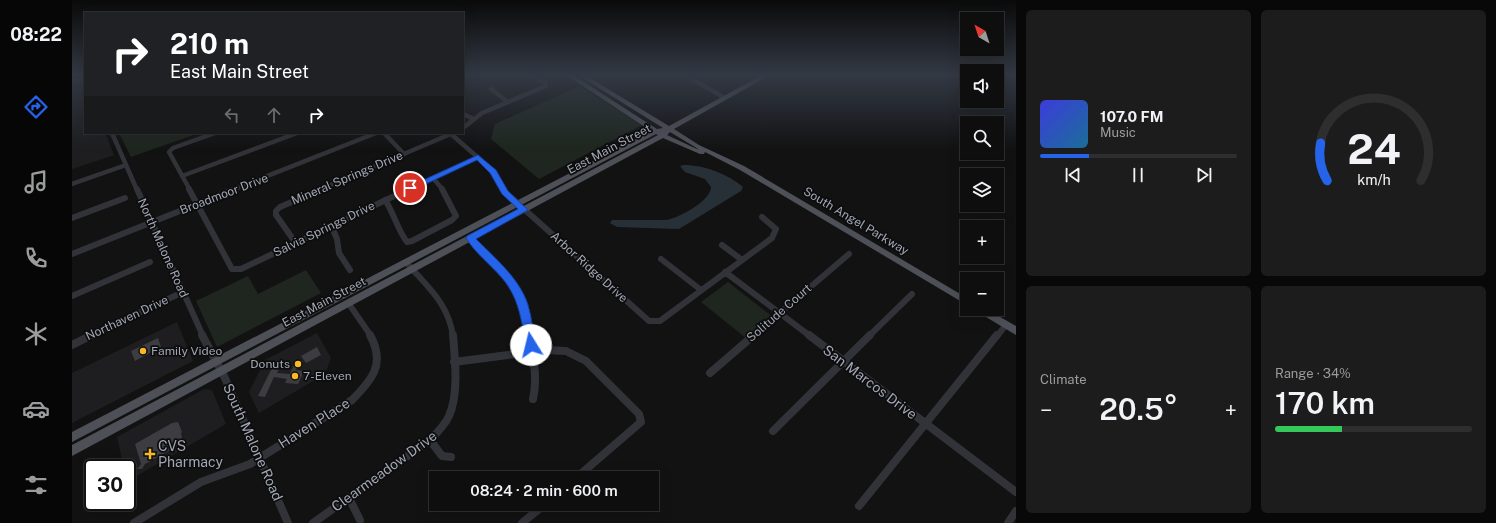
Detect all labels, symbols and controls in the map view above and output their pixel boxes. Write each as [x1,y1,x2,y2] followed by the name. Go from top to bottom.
[960,12,1004,56] north arrow
[960,12,1004,316] map controls
[10,24,62,45] text: 08:22
[170,27,249,60] text: 210 m
[104,28,156,80] icon: right
[170,61,309,82] text: East Main Street
[960,64,1004,108] button: sound
[22,93,50,121] icon: directions
[221,104,243,126] icon: left
[263,104,285,126] icon: ahead
[305,104,327,126] icon: right
[1100,108,1164,125] text: 107.0 FM
[960,116,1004,160] button: search
[565,121,653,177] street label: East Main Street
[1347,124,1400,173] text: 24
[1100,125,1136,140] text: Music
[289,148,405,208] street label: Mineral Springs Drive
[1062,164,1084,186] icon: previous
[1127,164,1149,186] icon: pause
[1193,164,1215,186] icon: next
[22,168,50,196] icon: music
[960,168,1004,212] button: layers
[1357,170,1390,187] text: km/h
[178,171,270,217] street label: Broadmoor Drive
[393,171,427,205] pin
[399,177,421,199] icon: arrive
[801,184,912,258] street label: South Angel Parkway
[135,196,191,300] street label: North Malone Road
[271,198,377,260] street label: Salvia Springs Drive
[960,220,1004,264] button: +
[548,229,630,305] street label: Arbor Ridge Drive
[22,244,50,272] icon: phone
[960,272,1004,316] button: −
[280,274,368,330] street label: East Main Street
[744,281,814,345] street label: Solitude Court
[83,293,171,343] street label: Northaven Drive
[22,320,50,348] icon: climate
[510,324,552,366] position arrow
[820,341,920,423] street label: San Marcos Drive
[151,344,222,358] place label: Family Video
[138,346,148,356] marker: Family Video
[250,357,290,371] place label: Donuts
[293,359,303,369] marker: Donuts
[1275,366,1351,381] text: Range · 34%
[303,369,352,383] place label: 7-Eleven
[290,371,300,381] marker: 7-Eleven
[1040,372,1087,387] text: Climate
[220,381,286,503] street label: South Malone Road
[1275,385,1375,421] text: 170 km
[1099,391,1178,427] text: 20.5°
[22,395,50,423] icon: car
[275,395,353,451] street label: Haven Place
[1040,397,1052,423] text: −
[1225,397,1237,423] text: +
[328,427,440,515] street label: Clearmeadow Drive
[158,438,224,470] place label: CVS Pharmacy
[145,449,155,459] marker: CVS Pharmacy
[84,459,136,511] speed limit sign: 30
[22,471,50,499] icon: filters
[470,482,618,499] text: 08:24 · 2 min · 600 m

